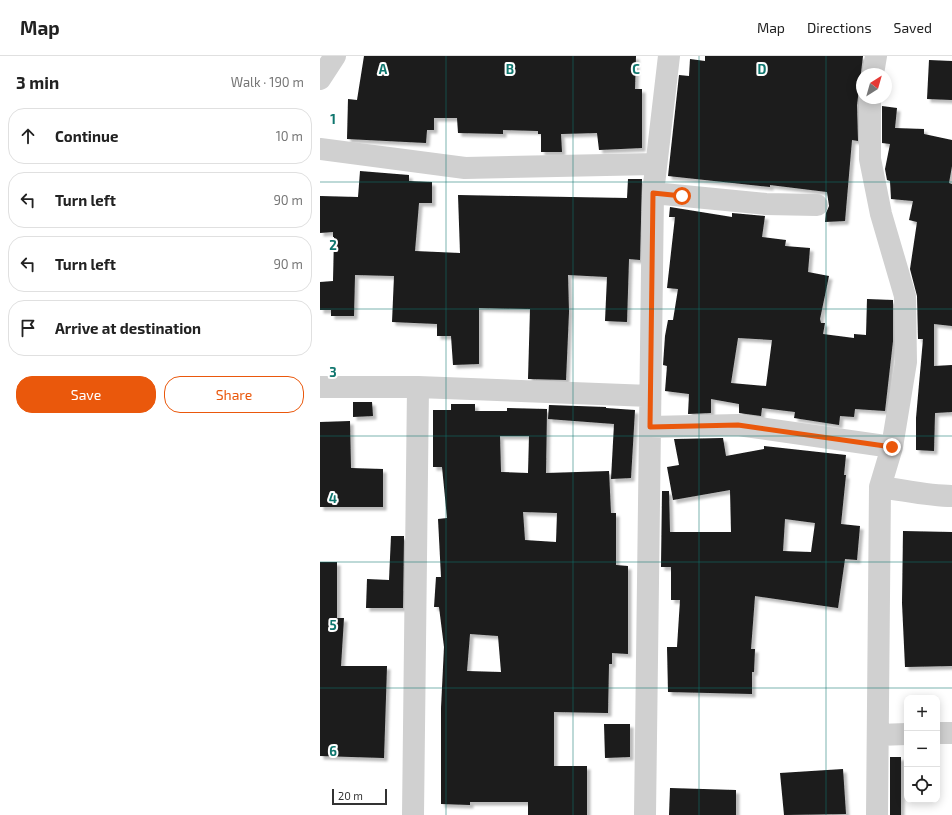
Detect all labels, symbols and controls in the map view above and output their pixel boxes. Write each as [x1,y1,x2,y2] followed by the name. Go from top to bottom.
[20,16,60,39] text: Map
[757,19,785,36] text: Map
[807,19,872,36] text: Directions
[894,19,932,36] text: Saved
[379,61,388,77] text: A
[506,61,514,77] text: B
[632,61,640,77] text: C
[758,61,767,77] text: D
[856,68,892,104] north arrow
[16,72,59,92] text: 3 min
[231,74,304,90] text: Walk · 190 m
[330,111,336,127] text: 1
[17,125,39,147] icon: ahead
[55,127,118,145] text: Continue
[276,128,303,144] text: 10 m
[673,187,691,205] route start
[17,189,39,211] icon: left
[55,191,116,209] text: Turn left
[273,192,303,208] text: 90 m
[329,237,337,253] text: 2
[17,253,39,275] icon: left
[55,255,116,273] text: Turn left
[273,256,303,272] text: 90 m
[17,317,39,339] icon: arrive
[55,319,201,337] text: Arrive at destination
[329,364,337,380] text: 3
[16,376,156,413] button: Save
[164,376,304,413] button: Share
[883,438,901,456] route end
[329,490,337,506] text: 4
[329,617,337,633] text: 5
[904,695,940,803] map controls
[904,695,940,731] button: +
[904,731,940,767] button: −
[329,743,337,759] text: 6
[904,767,940,803] button: locate
[332,787,387,806] scale bar
[338,789,363,802] text: 20 m

